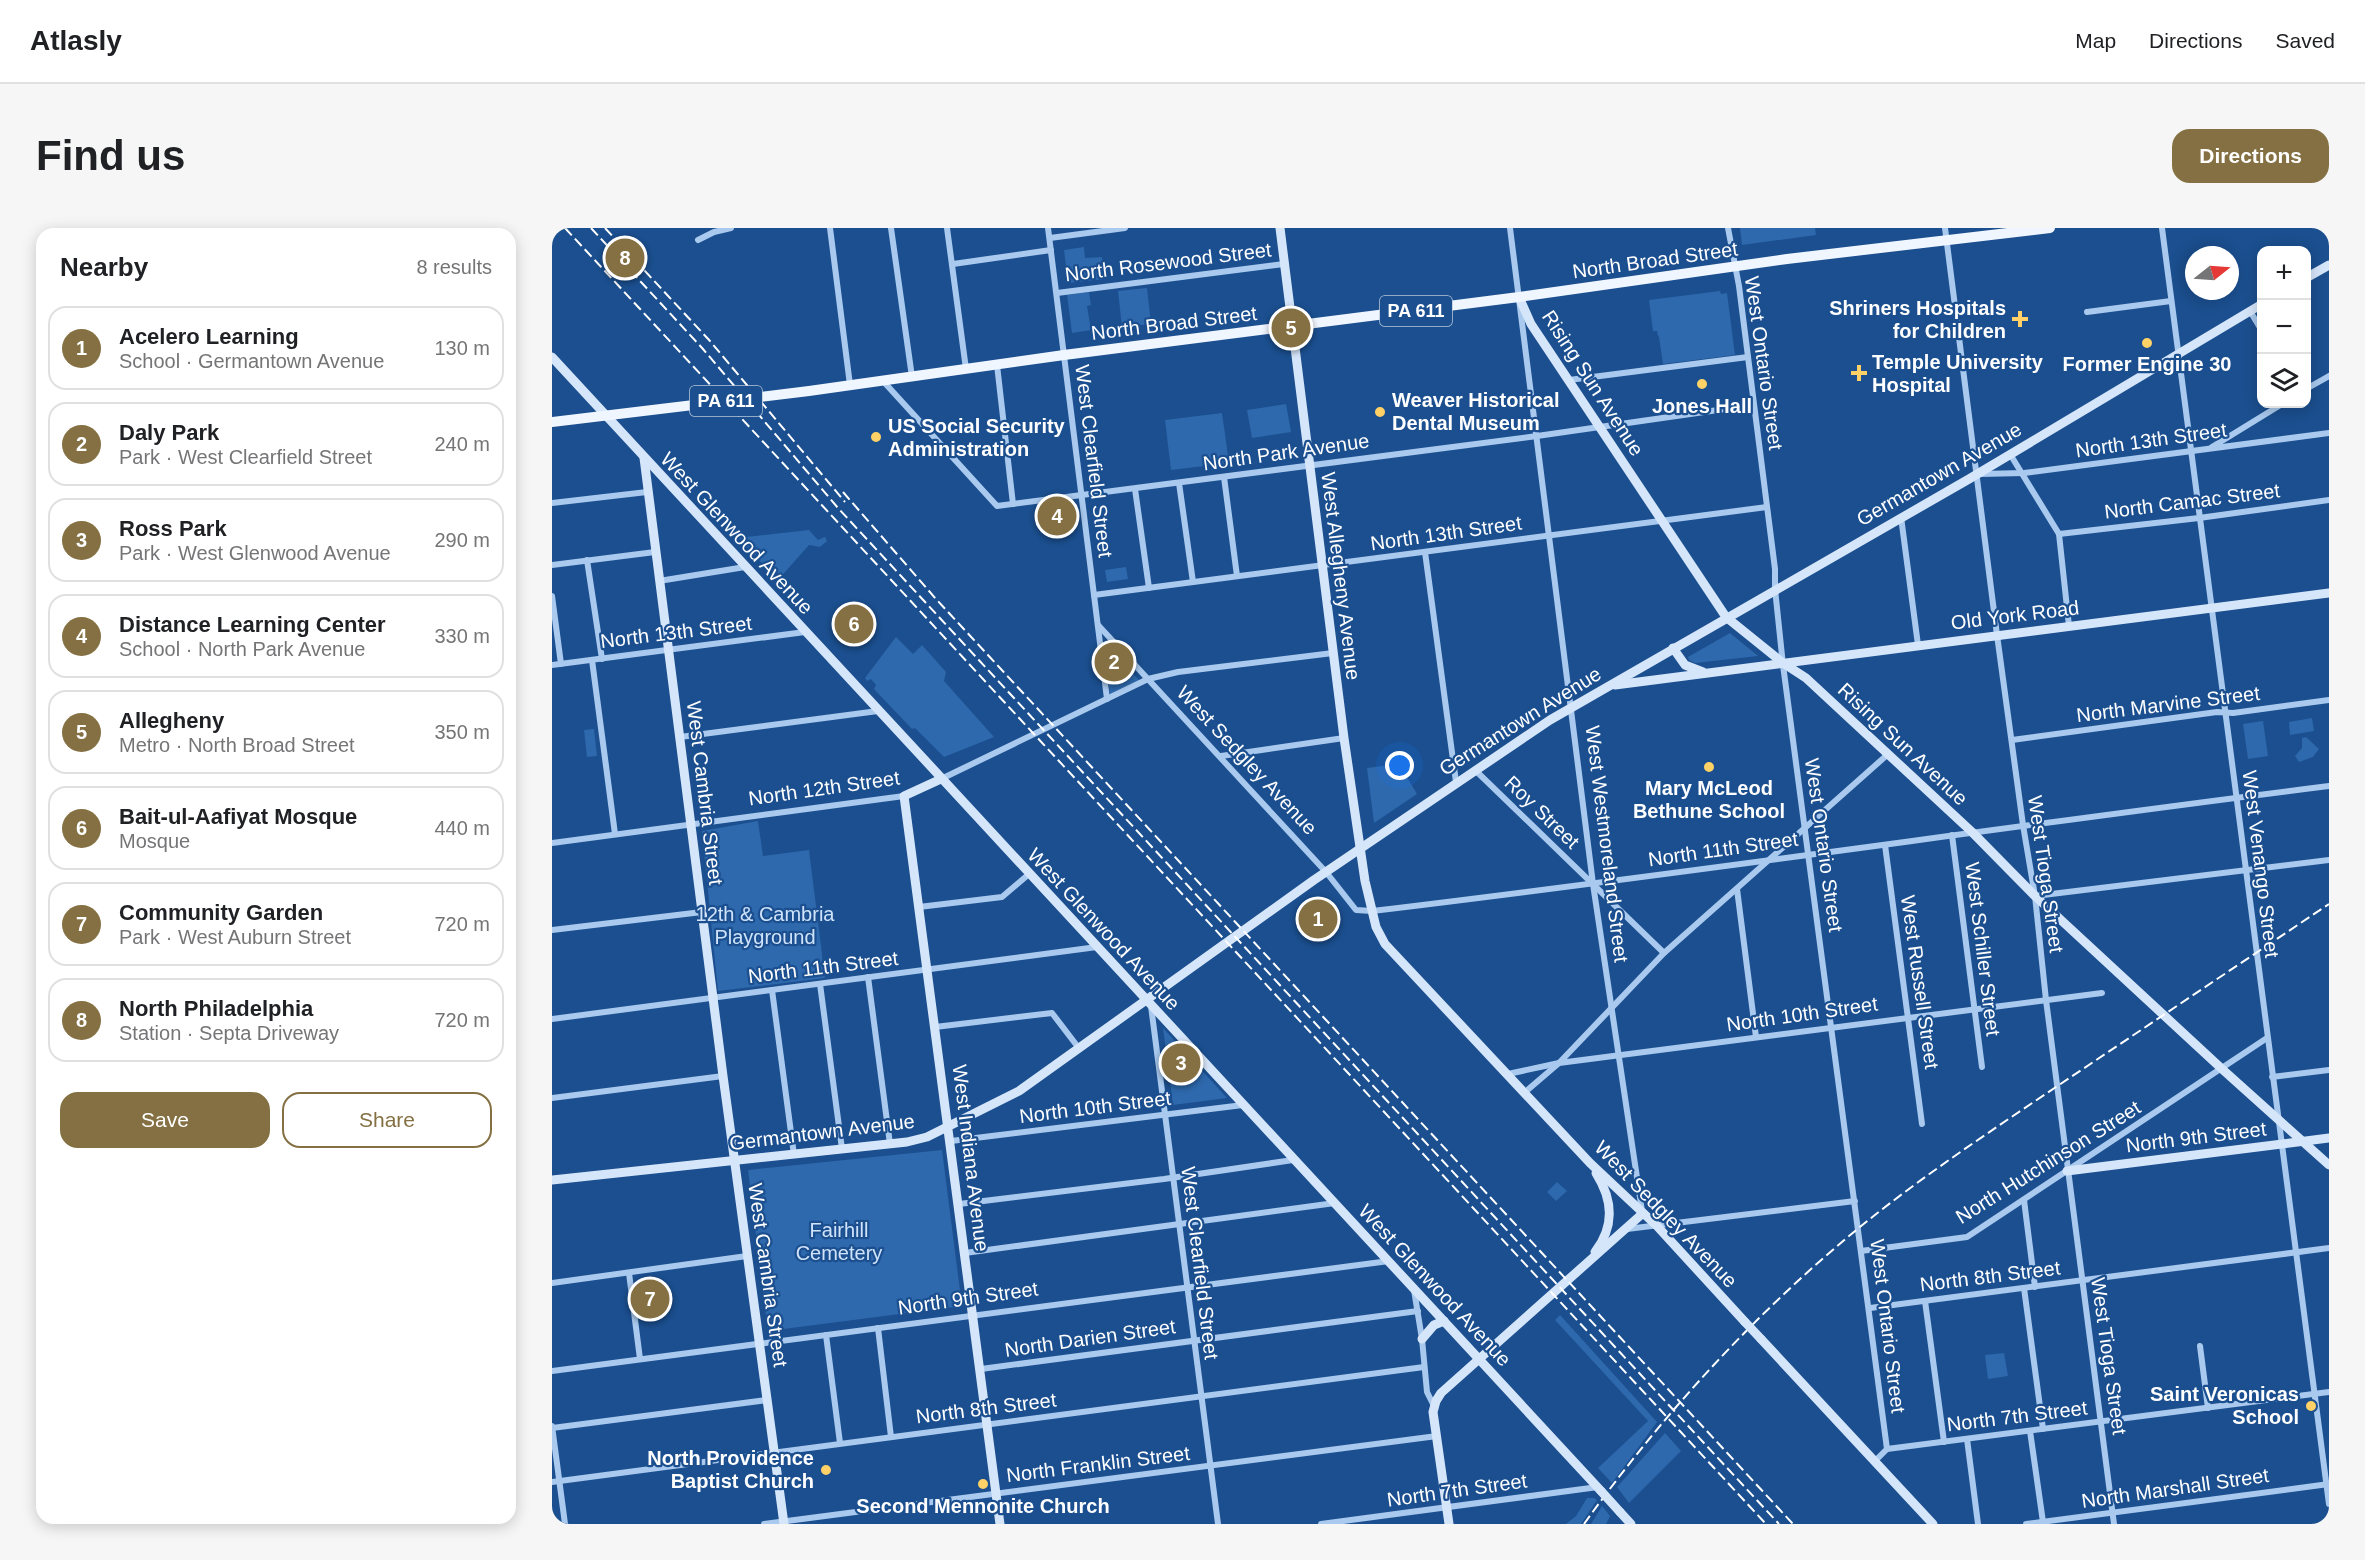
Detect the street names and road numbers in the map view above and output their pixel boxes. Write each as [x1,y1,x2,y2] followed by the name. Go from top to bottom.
[1571,237,1740,282] street label: North Broad Street
[1063,238,1273,286] street label: North Rosewood Street
[1741,275,1787,452] street label: West Ontario Street
[1380,296,1452,326] road number: PA 611
[1090,302,1259,344] street label: North Broad Street
[1538,306,1648,460] street label: Rising Sun Avenue
[1071,363,1117,559] street label: West Clearfield Street
[690,386,762,416] road number: PA 611
[1853,418,2025,530] street label: Germantown Avenue
[2074,418,2228,461] street label: North 13th Street
[1202,429,1370,475] street label: North Park Avenue
[656,448,818,618] street label: West Glenwood Avenue
[1317,471,1365,681] street label: West Allegheny Avenue
[2103,479,2281,523] street label: North Camac Street
[1369,511,1523,554] street label: North 13th Street
[1950,596,2080,634] street label: Old York Road
[599,612,753,652] street label: North 13th Street
[1435,662,1605,780] street label: Germantown Avenue
[1834,678,1972,810] street label: Rising Sun Avenue
[1172,681,1322,839] street label: West Sedgley Avenue
[2075,682,2261,726] street label: North Marvine Street
[683,700,727,887] street label: West Cambria Street
[1582,724,1632,964] street label: West Westmoreland Street
[1801,757,1847,934] street label: West Ontario Street
[747,766,901,809] street label: North 12th Street
[2239,769,2283,959] street label: West Venango Street
[1500,771,1584,853] street label: Roy Street
[2024,794,2068,954] street label: West Tioga Street
[1647,828,1800,870] street label: North 11th Street
[1023,844,1185,1014] street label: West Glenwood Avenue
[1961,861,2005,1038] street label: West Schiller Street
[1897,894,1943,1071] street label: West Russell Street
[747,947,900,987] street label: North 11th Street
[1725,992,1879,1035] street label: North 10th Street
[949,1063,993,1253] street label: West Indiana Avenue
[1018,1087,1172,1127] street label: North 10th Street
[1952,1096,2145,1228] street label: North Hutchinson Street
[728,1110,916,1154] street label: Germantown Avenue
[2125,1117,2268,1157] street label: North 9th Street
[1590,1136,1742,1292] street label: West Sedgley Avenue
[1177,1165,1223,1361] street label: West Clearfield Street
[744,1182,792,1369] street label: West Cambria Street
[1354,1200,1516,1370] street label: West Glenwood Avenue
[1866,1238,1910,1415] street label: West Ontario Street
[1919,1256,2062,1296] street label: North 8th Street
[2087,1276,2131,1436] street label: West Tioga Street
[897,1277,1040,1319] street label: North 9th Street
[1003,1315,1177,1361] street label: North Darien Street
[915,1388,1058,1428] street label: North 8th Street
[1946,1396,2089,1436] street label: North 7th Street
[1005,1442,1191,1486] street label: North Franklin Street
[2080,1464,2271,1512] street label: North Marshall Street
[1386,1469,1529,1511] street label: North 7th Street

